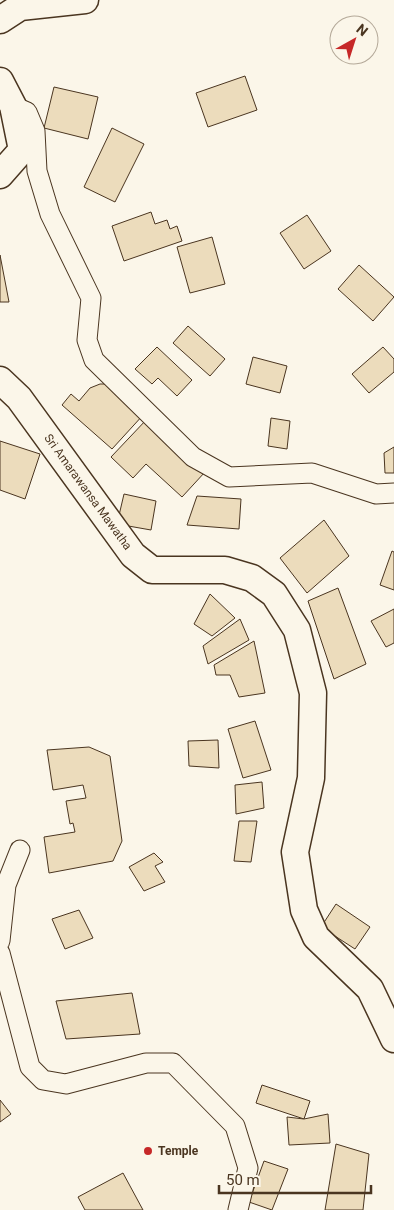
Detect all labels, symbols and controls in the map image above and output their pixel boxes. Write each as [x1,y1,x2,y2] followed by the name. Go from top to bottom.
[329,15,379,65] north arrow
[353,21,371,39] text: N
[41,431,135,553] street label: Sri Amarawansa Mawatha
[158,1144,199,1158] place label: Temple
[142,1145,154,1157] marker: Temple
[219,1162,372,1194] scale bar
[226,1171,260,1189] text: 50 m

